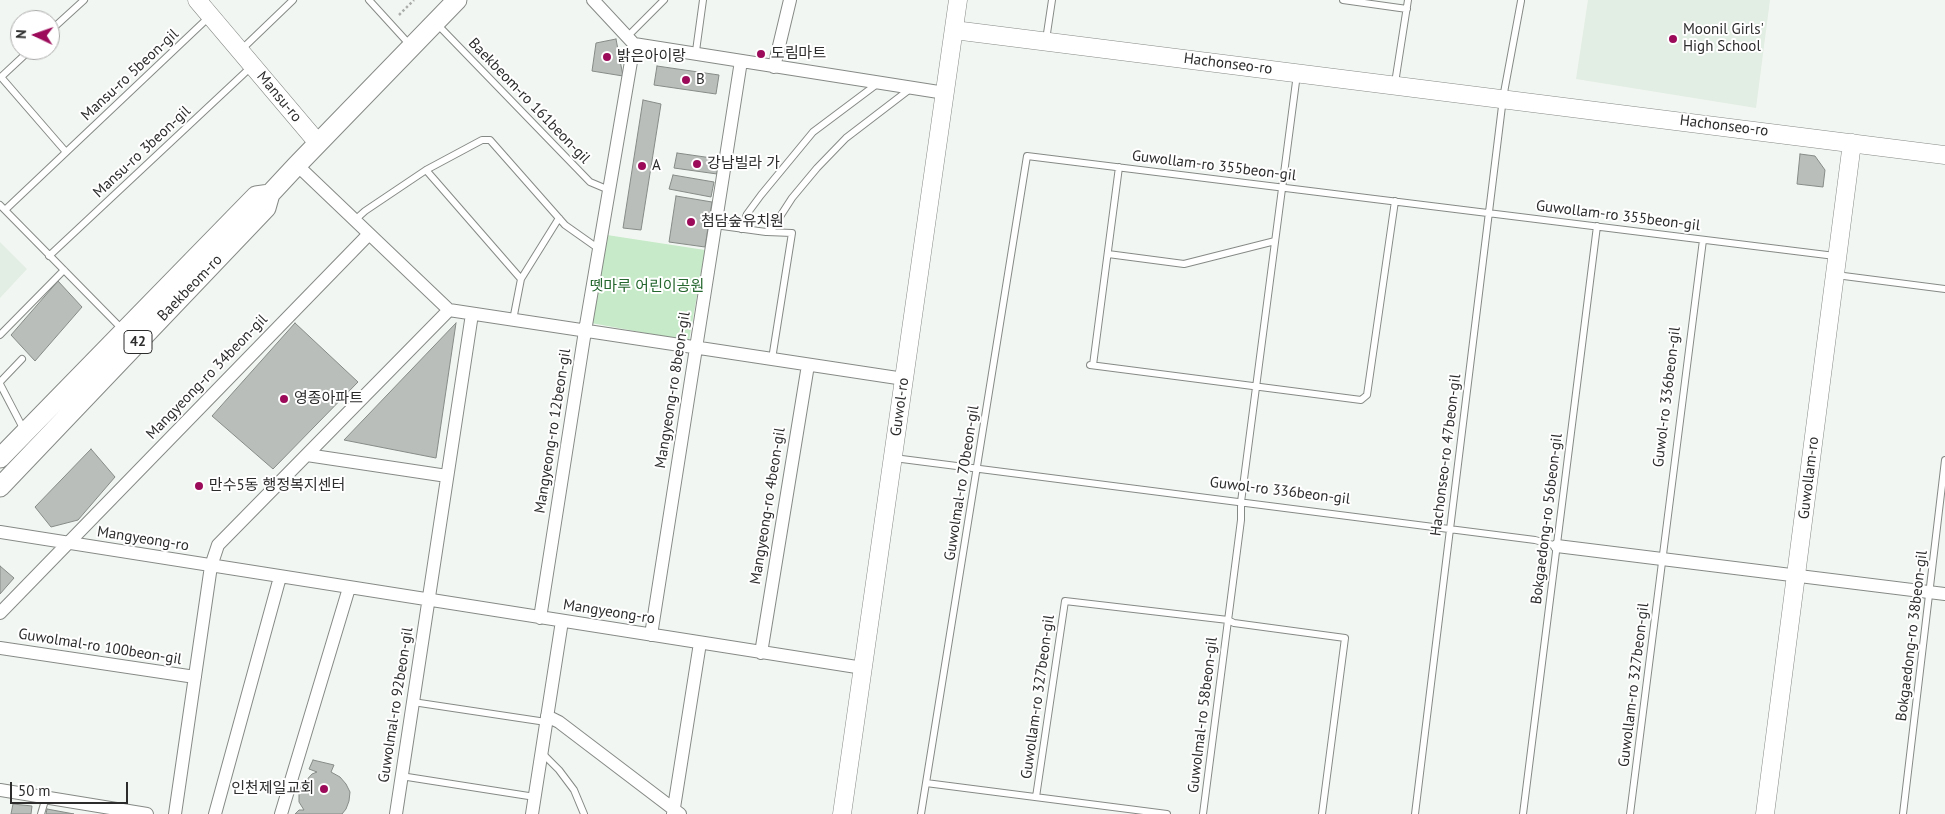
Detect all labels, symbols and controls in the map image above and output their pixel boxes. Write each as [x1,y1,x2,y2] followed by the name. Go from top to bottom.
[10,10,60,60] north arrow
[1683,21,1764,56] place label: Moonil Girls' High School
[78,25,182,125] street label: Mansu-ro 5beon-gil
[12,29,30,39] text: N
[1667,33,1679,45] marker: Moonil Girls' High School
[464,35,594,167] street label: Baekbeom-ro 161beon-gil
[771,45,826,63] place label: 도림마트
[617,48,686,66] place label: 밝은아이랑
[755,48,767,60] marker: 도림마트
[1183,50,1273,78] street label: Hachonseo-ro
[601,51,613,63] marker: 밝은아이랑
[253,68,305,126] street label: Mansu-ro
[696,71,705,89] place label: B
[680,74,692,86] marker: B
[90,102,194,202] street label: Mansu-ro 3beon-gil
[1679,112,1769,140] street label: Hachonseo-ro
[1131,147,1297,185] street label: Guwollam-ro 355beon-gil
[707,155,780,173] place label: 강남빌라 가
[652,157,661,175] place label: A
[691,158,703,170] marker: 강남빌라 가
[636,160,648,172] marker: A
[1535,197,1701,235] street label: Guwollam-ro 355beon-gil
[701,213,784,231] place label: 첨담숲유치원
[685,216,697,228] marker: 첨담숲유치원
[154,251,226,325] street label: Baekbeom-ro
[590,278,704,296] park label: 뗏마루 어린이공원
[652,310,694,470] street label: Mangyeong-ro 8beon-gil
[143,311,271,443] street label: Mangyeong-ro 34beon-gil
[1649,326,1685,468] street label: Guwol-ro 336beon-gil
[124,331,152,354] road number: 42
[531,347,575,515] street label: Mangyeong-ro 12beon-gil
[1427,373,1465,537] street label: Hachonseo-ro 47beon-gil
[887,376,913,438] street label: Guwol-ro
[294,390,363,408] place label: 영종아파트
[278,393,290,405] marker: 영종아파트
[941,404,983,562] street label: Guwolmal-ro 70beon-gil
[747,426,789,586] street label: Mangyeong-ro 4beon-gil
[1528,433,1566,605] street label: Bokgaedong-ro 56beon-gil
[1795,436,1823,520] street label: Guwollam-ro
[1209,473,1351,509] street label: Guwol-ro 336beon-gil
[209,477,345,495] place label: 만수5동 행정복지센터
[193,480,205,492] marker: 만수5동 행정복지센터
[96,523,190,555] street label: Mangyeong-ro
[1893,550,1931,722] street label: Bokgaedong-ro 38beon-gil
[562,596,656,628] street label: Mangyeong-ro
[1615,602,1653,768] street label: Guwollam-ro 327beon-gil
[1018,614,1058,780] street label: Guwollam-ro 327beon-gil
[17,625,183,669] street label: Guwolmal-ro 100beon-gil
[375,626,417,784] street label: Guwolmal-ro 92beon-gil
[1184,636,1222,794] street label: Guwolmal-ro 58beon-gil
[12,772,130,804] scale bar
[231,780,314,798] place label: 인천제일교회
[18,781,51,800] text: 50 m
[318,783,330,795] marker: 인천제일교회

